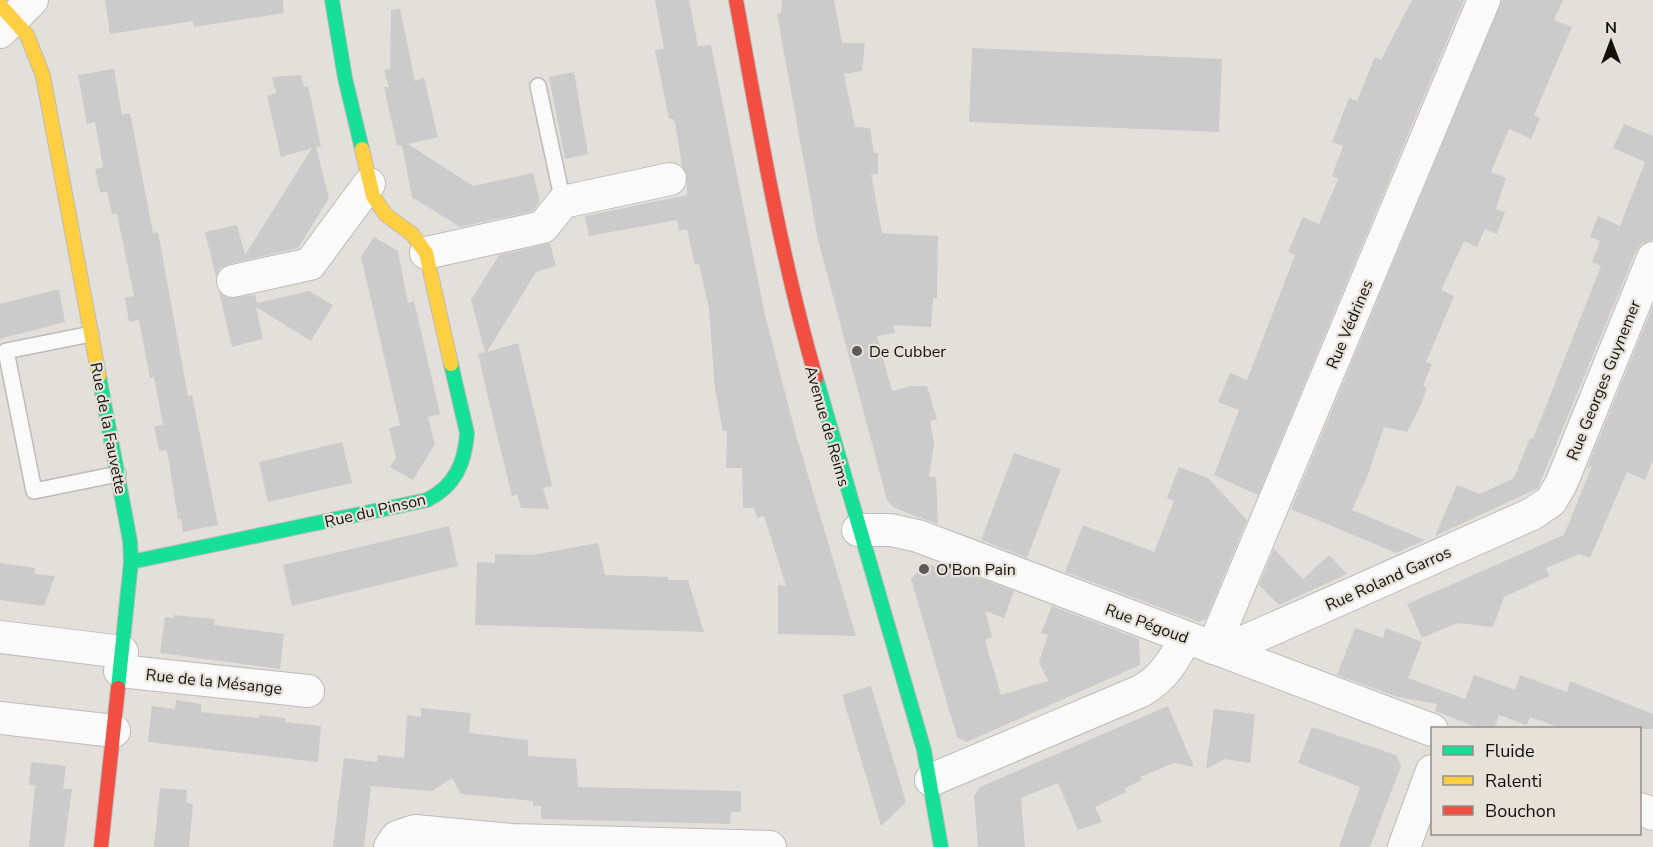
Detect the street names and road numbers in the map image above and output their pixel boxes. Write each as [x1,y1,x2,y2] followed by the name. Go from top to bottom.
[1321,276,1379,372] street label: Rue Védrines
[1562,297,1646,464] street label: Rue Georges Guynemer
[84,361,132,496] street label: Rue de la Fauvette
[799,363,855,489] street label: Avenue de Reims
[322,489,428,533] street label: Rue du Pinson
[1322,541,1455,617] street label: Rue Roland Garros
[1102,599,1191,649] street label: Rue Pégoud
[145,664,283,700] street label: Rue de la Mésange

